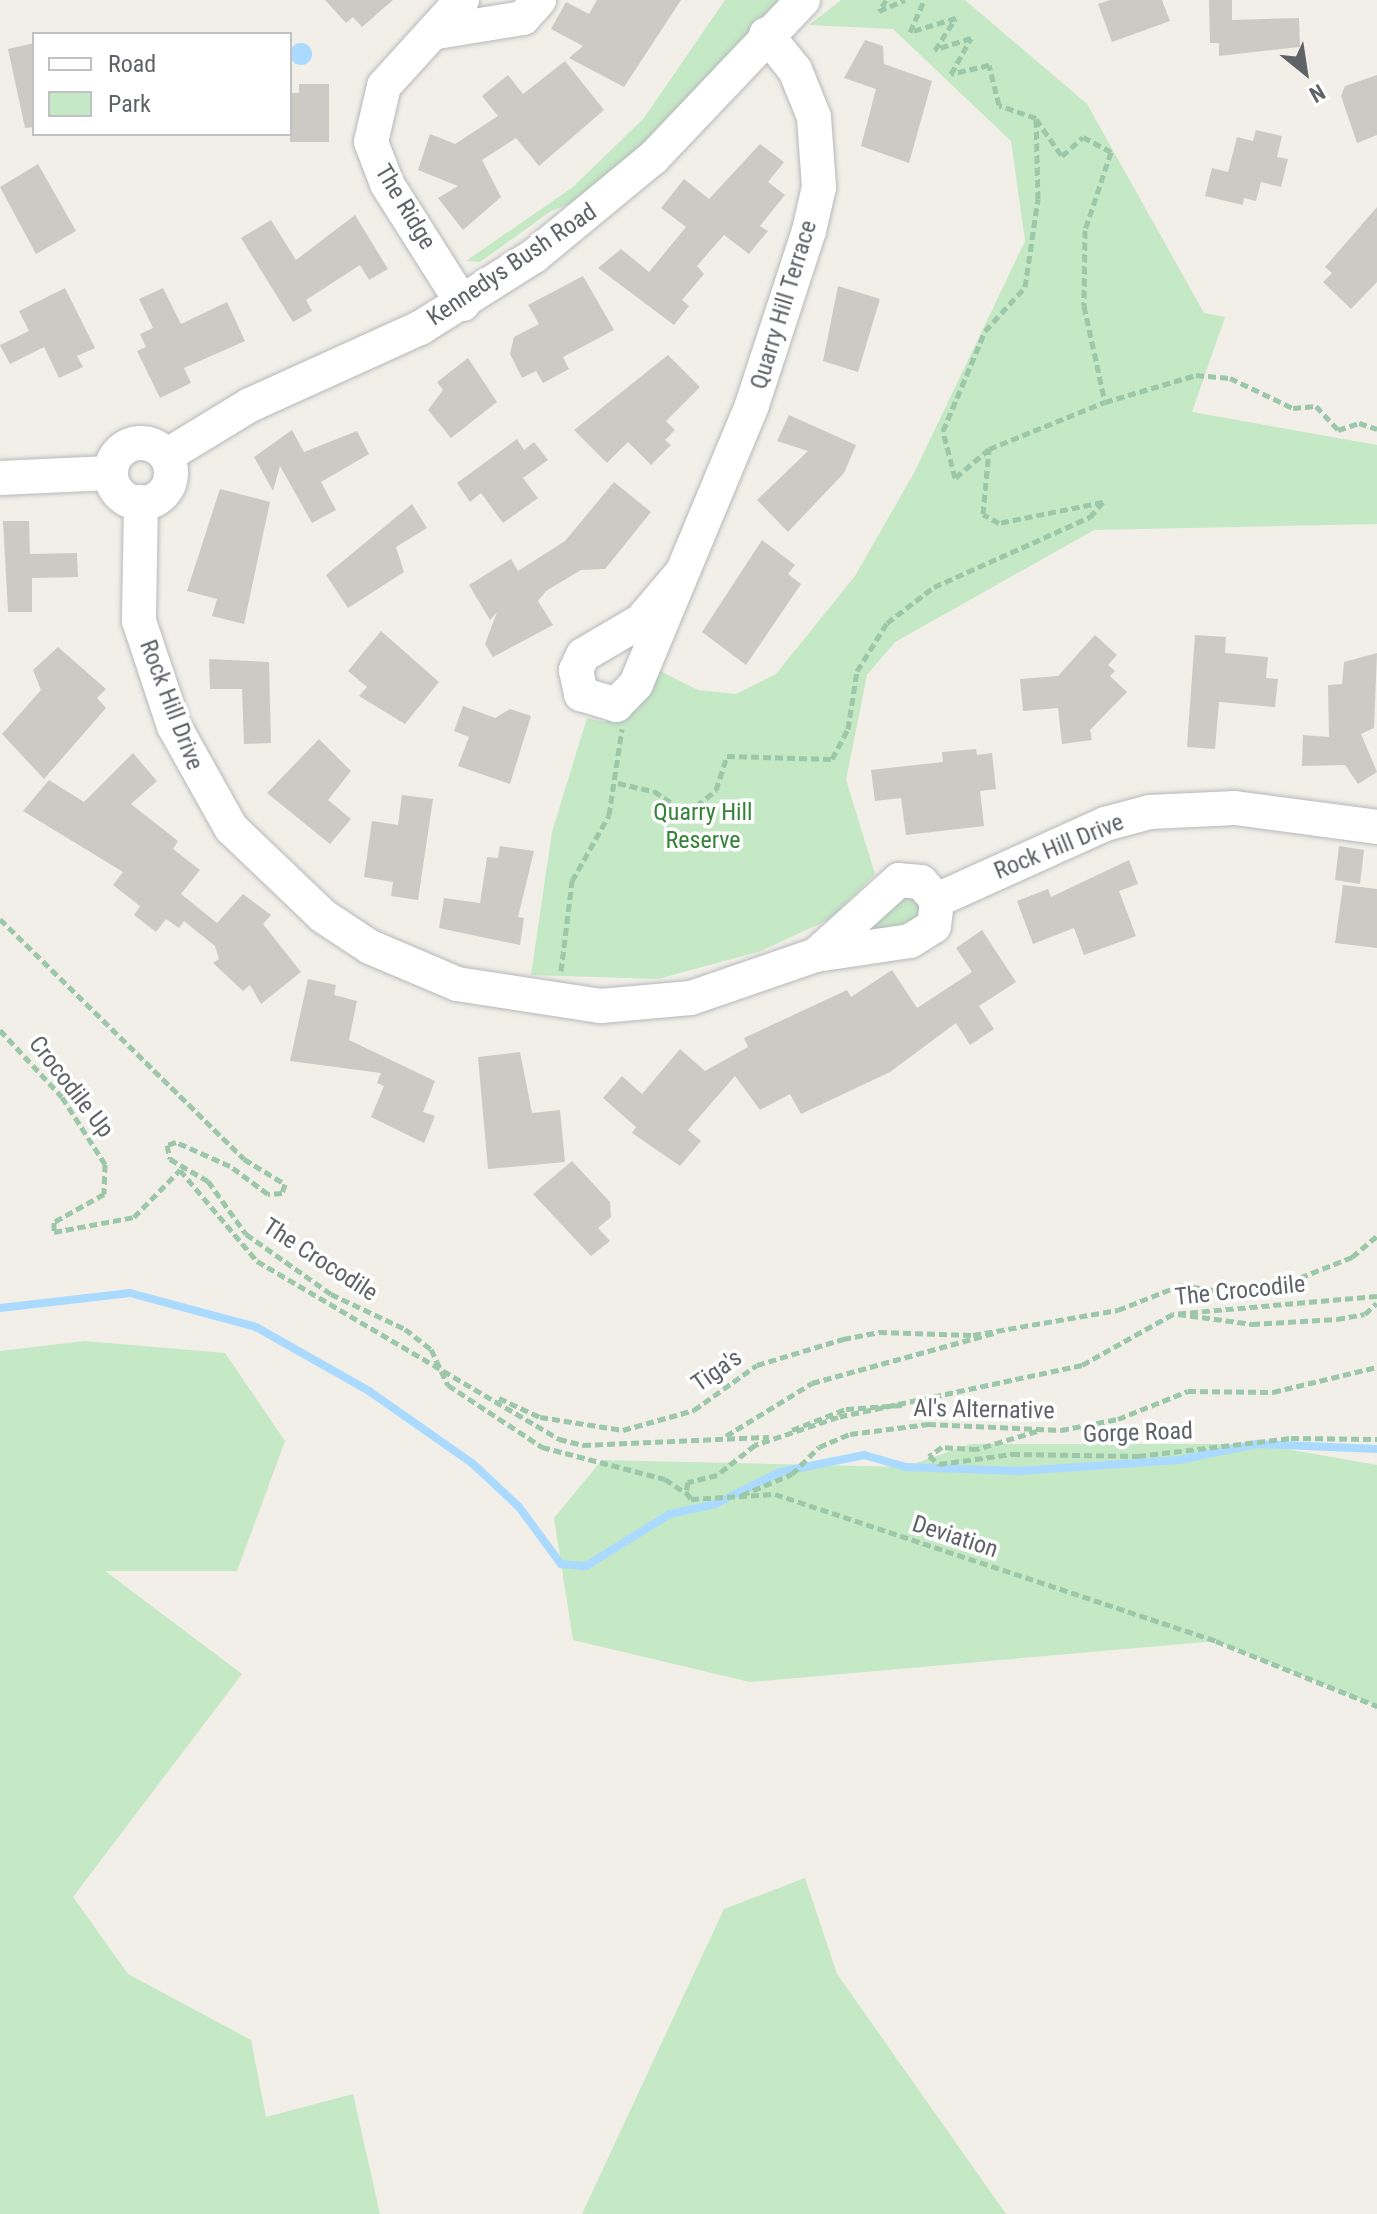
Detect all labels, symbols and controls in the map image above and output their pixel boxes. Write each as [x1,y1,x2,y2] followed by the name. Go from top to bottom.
[32,32,292,136] legend
[1265,32,1345,112] north arrow
[108,50,156,78] text: Road
[1305,79,1329,107] text: N
[108,90,151,118] text: Park
[368,159,442,255] street label: The Ridge
[422,198,602,332] street label: Kennedys Bush Road
[745,217,823,393] street label: Quarry Hill Terrace
[133,636,209,774] street label: Rock Hill Drive
[653,799,753,855] park label: Quarry Hill Reserve
[990,808,1128,886] street label: Rock Hill Drive
[22,1031,120,1143] street label: Crocodile Up
[257,1212,383,1308] street label: The Crocodile
[1173,1270,1307,1312] street label: The Crocodile
[686,1344,748,1398] street label: Tiga's
[913,1394,1055,1426] street label: Al's Alternative
[1082,1417,1194,1449] street label: Gorge Road
[909,1510,1001,1564] street label: Deviation

